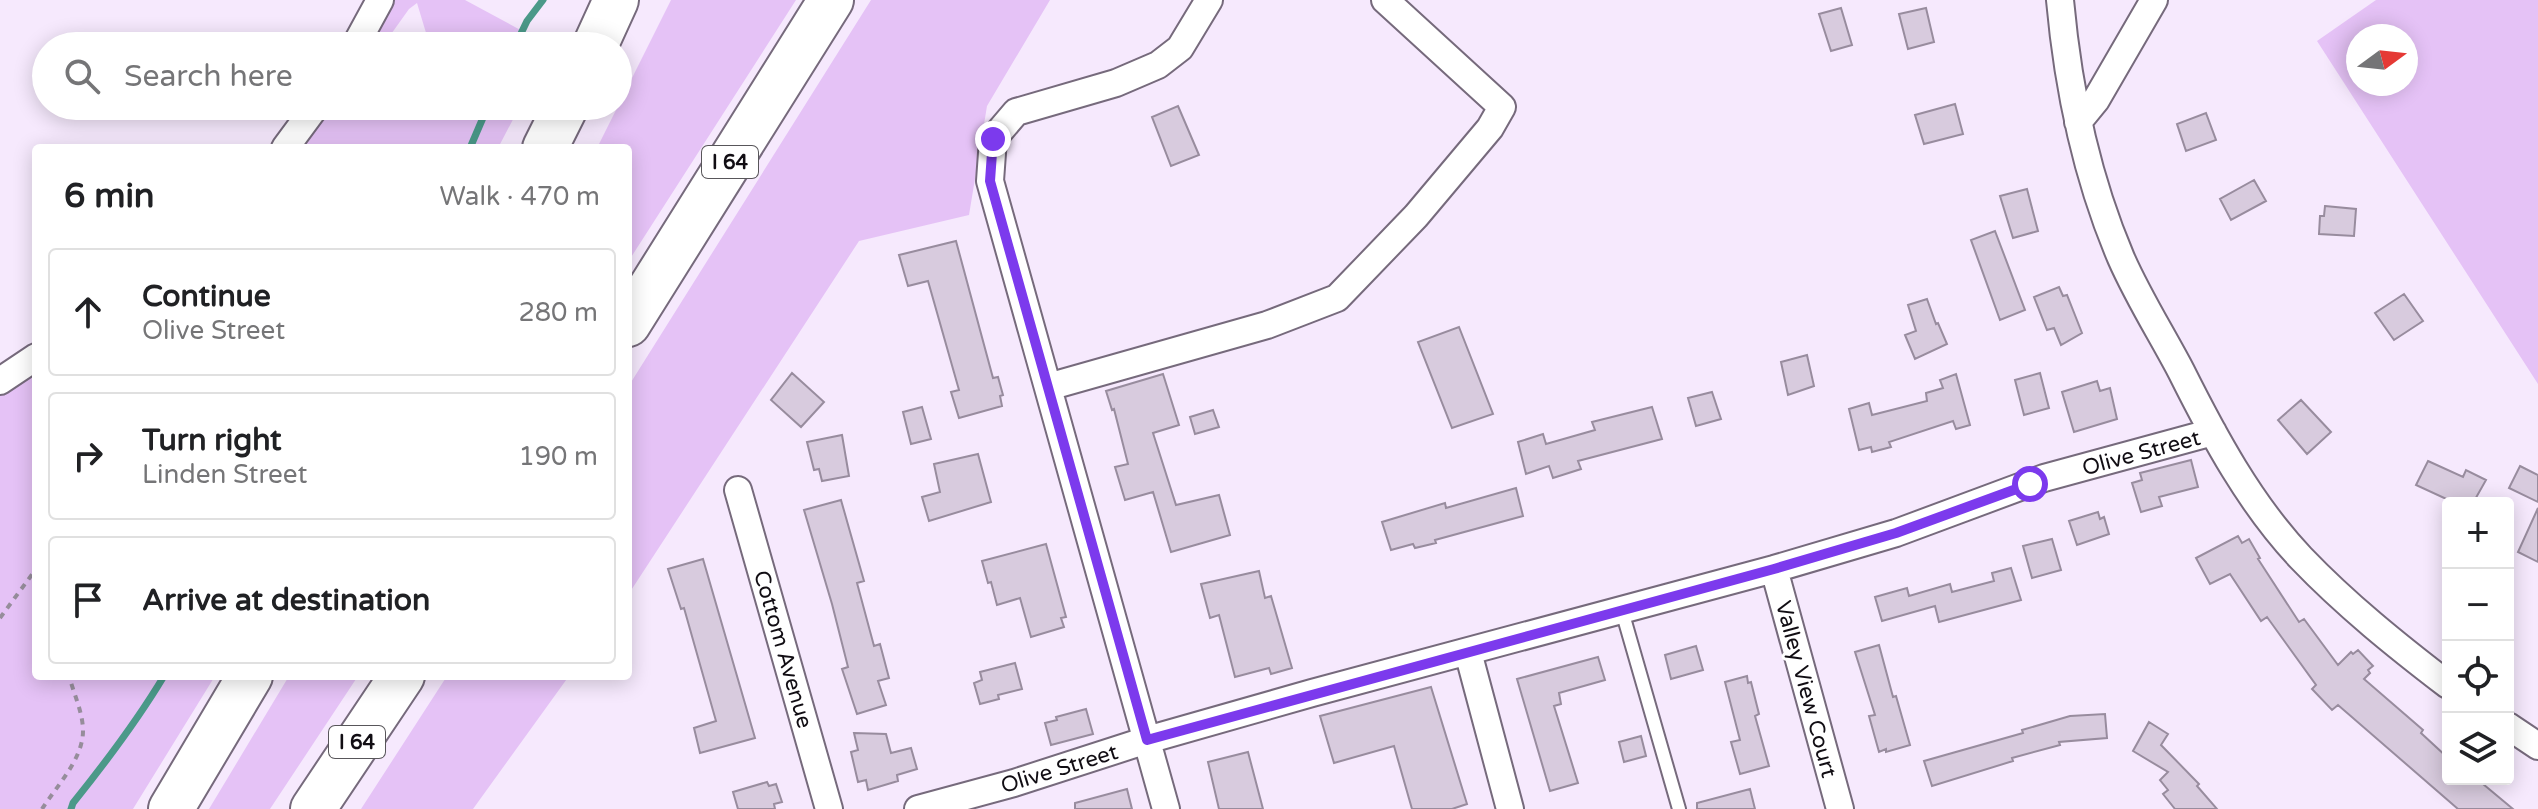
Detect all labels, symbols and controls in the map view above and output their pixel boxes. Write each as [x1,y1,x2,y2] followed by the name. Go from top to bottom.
[2346,24,2418,96] north arrow
[32,32,632,120] search box
[60,54,104,98] icon: search
[124,58,293,95] text: Search here
[975,121,1011,157] route end
[702,146,758,178] road number: I 64
[64,176,155,217] text: 6 min
[440,181,600,212] text: Walk · 470 m
[142,278,271,315] text: Continue
[66,290,110,334] icon: ahead
[518,297,598,328] text: 280 m
[142,315,285,346] text: Olive Street
[142,422,282,459] text: Turn right
[2079,425,2203,481] street label: Olive Street
[66,434,110,478] icon: right
[518,441,598,472] text: 190 m
[142,459,307,490] text: Linden Street
[2012,466,2048,502] route start
[2442,497,2514,785] map controls
[2442,497,2514,569] button: +
[748,567,818,731] street label: Cottom Avenue
[2442,569,2514,641] button: −
[66,578,110,622] icon: arrive
[142,582,430,619] text: Arrive at destination
[1770,598,1842,780] street label: Valley View Court
[2442,641,2514,713] button: locate
[2442,713,2514,785] button: layers
[329,726,385,758] road number: I 64
[998,739,1121,799] street label: Olive Street

